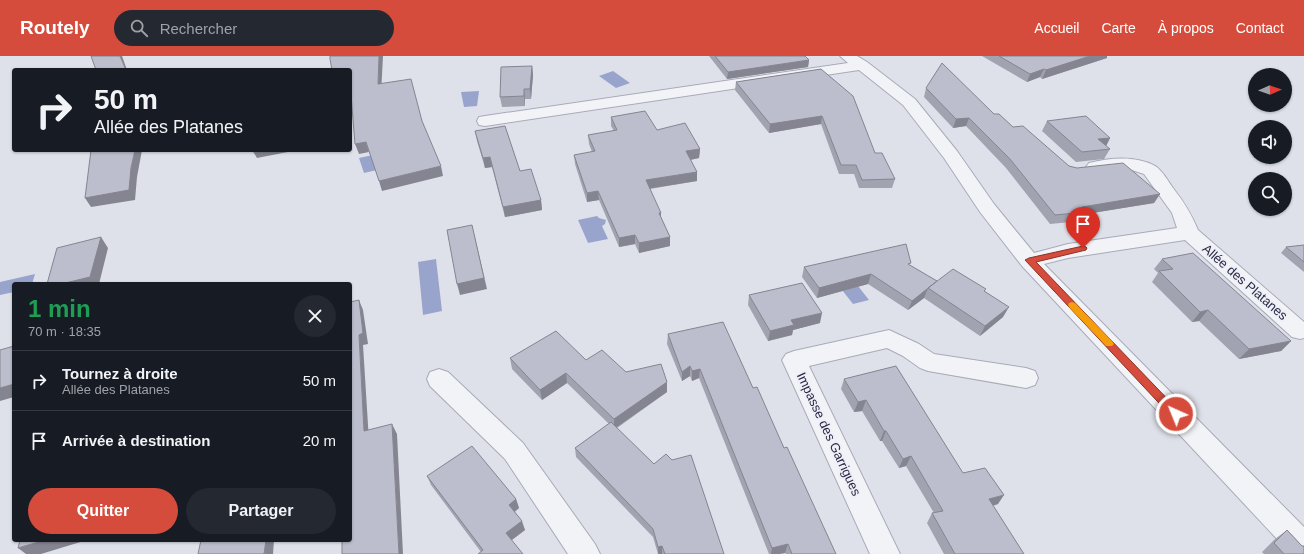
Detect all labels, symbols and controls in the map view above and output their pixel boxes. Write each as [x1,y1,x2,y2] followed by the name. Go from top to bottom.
[114,10,394,46] search box
[20,17,90,38] text: Routely
[128,17,150,39] icon: search
[160,20,237,37] text: Rechercher
[1034,20,1079,36] text: Accueil
[1101,20,1136,36] text: Carte
[1158,20,1214,36] text: À propos
[1236,20,1284,36] text: Contact
[1248,68,1292,112] north arrow
[1248,68,1292,216] map controls
[28,84,80,136] icon: right
[94,84,158,115] text: 50 m
[94,117,243,137] text: Allée des Platanes
[1248,120,1292,164] button: sound
[1248,172,1292,216] button: search
[1066,207,1100,248] pin
[1072,213,1094,235] icon: arrive
[1199,241,1291,323] street label: Allée des Platanes
[28,295,91,322] text: 1 min
[294,295,336,337] button: close
[28,324,101,339] text: 70 m · 18:35
[62,365,178,382] text: Tournez à droite
[28,370,50,392] icon: right
[794,370,864,499] street label: Impasse des Garrigues
[303,372,336,389] text: 50 m
[62,382,170,397] text: Allée des Platanes
[1155,393,1197,435] position arrow
[28,430,50,452] icon: arrive
[62,432,210,449] text: Arrivée à destination
[303,432,336,449] text: 20 m
[28,488,178,534] button: Quitter
[186,488,336,534] button: Partager

